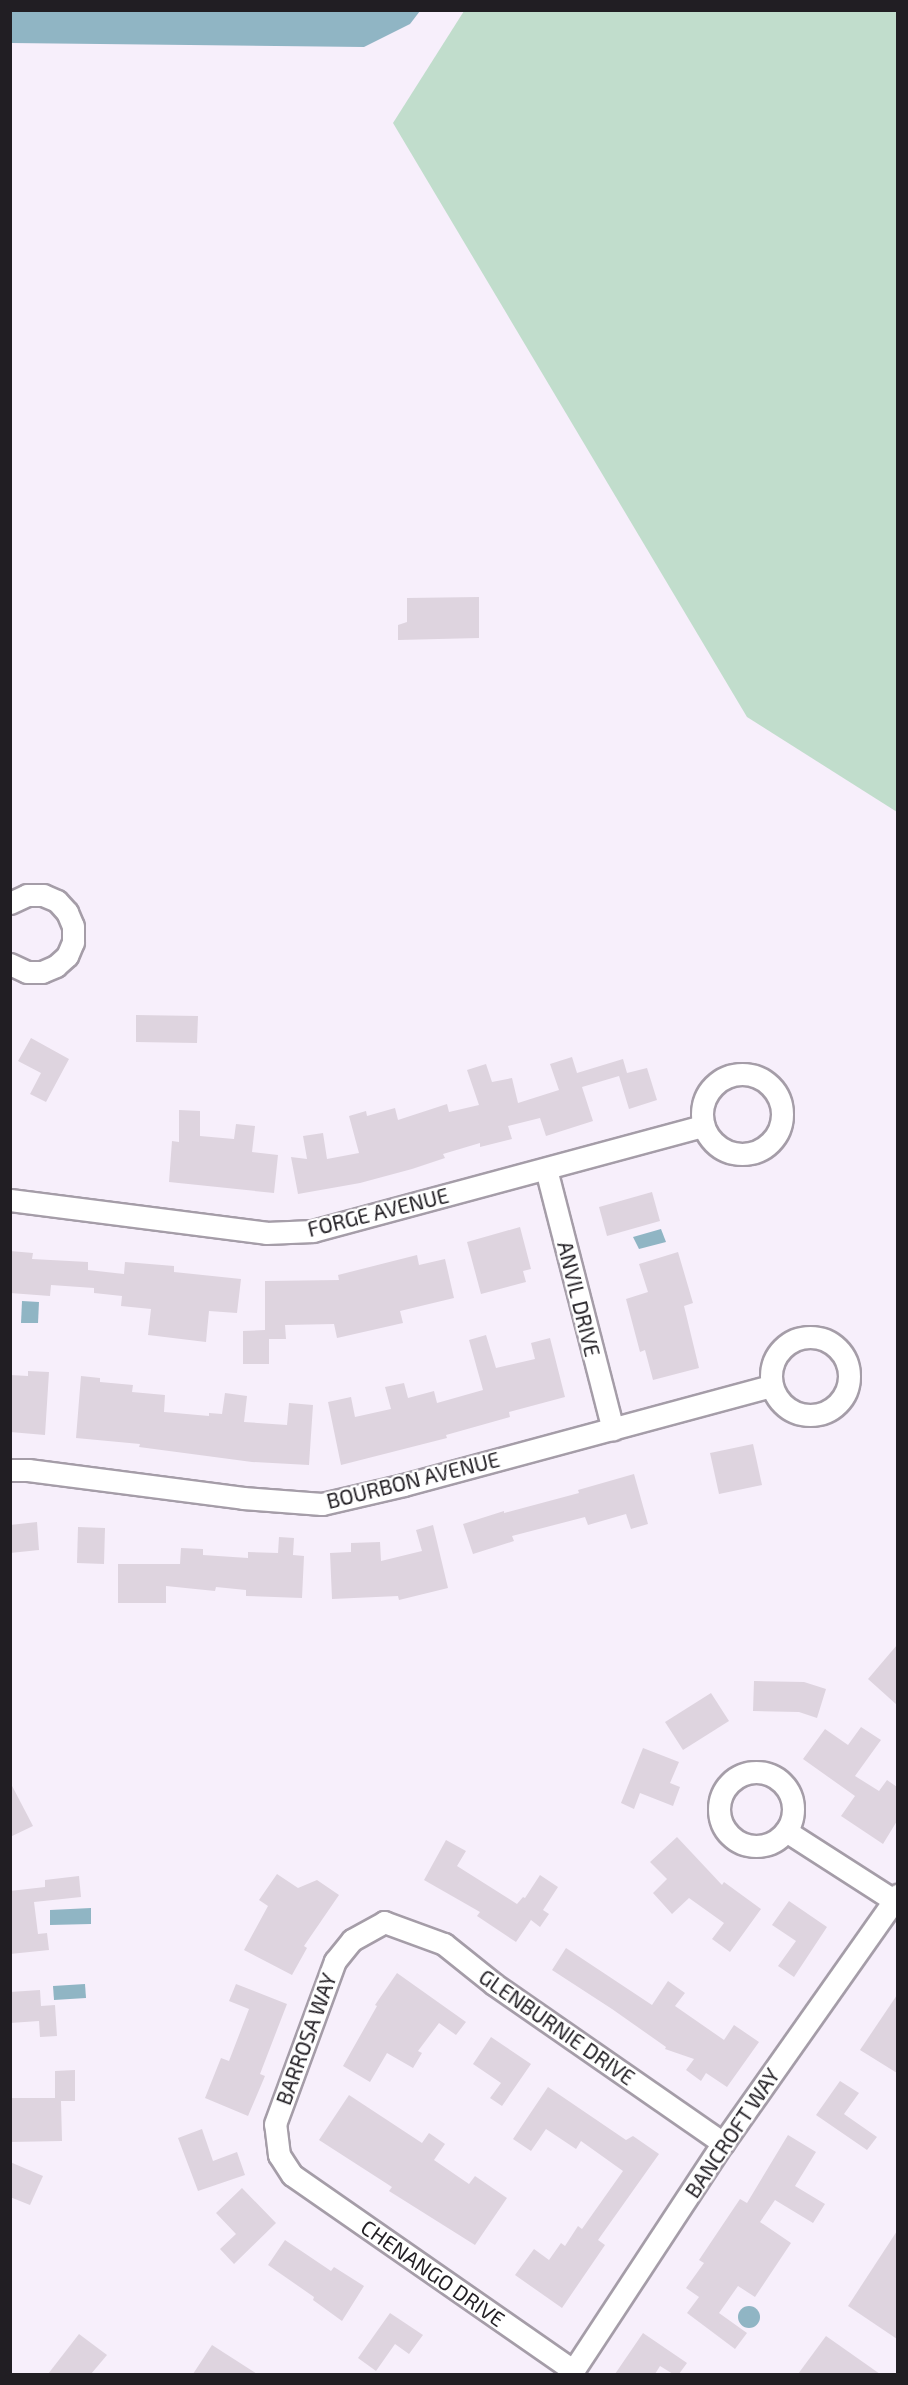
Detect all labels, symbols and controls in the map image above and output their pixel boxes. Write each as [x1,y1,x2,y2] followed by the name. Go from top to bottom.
[304,1182,452,1242] street label: FORGE AVENUE
[552,1238,606,1360] street label: ANVIL DRIVE
[324,1446,502,1514] street label: BOURBON AVENUE
[474,1964,640,2090] street label: GLENBURNIE DRIVE
[270,1969,342,2109] street label: BARROSA WAY
[679,2063,785,2203] street label: BANCROFT WAY
[356,2214,510,2332] street label: CHENANGO DRIVE

